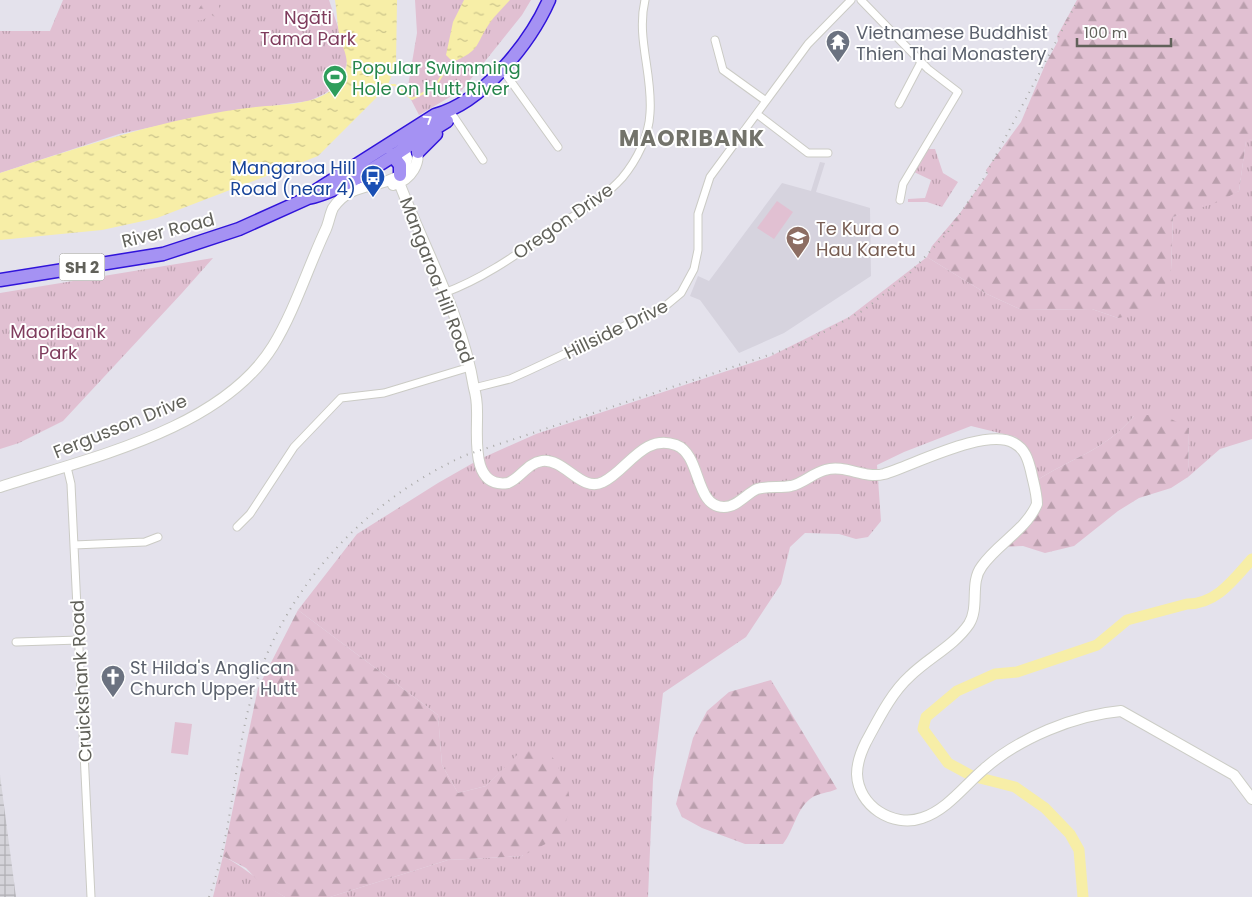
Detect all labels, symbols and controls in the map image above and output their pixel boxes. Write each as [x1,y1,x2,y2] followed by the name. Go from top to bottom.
[260,5,357,51] park label: Ngāti Tama Park
[1077,15,1171,47] scale bar
[856,20,1048,66] place label: Vietnamese Buddhist Thien Thai Monastery
[1084,22,1127,43] text: 100 m
[825,29,851,63] temple icon: Vietnamese Buddhist Thien Thai Monastery
[352,55,521,101] place label: Popular Swimming Hole on Hutt River
[322,64,348,98] sports icon: Popular Swimming Hole on Hutt River
[423,116,432,125] one-way arrow
[619,123,765,154] district label: MAORIBANK
[230,155,356,201] place label: Mangaroa Hill Road (near 4)
[360,164,386,198] bus stop icon: Mangaroa Hill Road (near 4)
[508,177,618,265] street label: Oregon Drive
[394,193,480,367] street label: Mangaroa Hill Road
[119,206,217,254] street label: River Road
[816,216,916,262] place label: Te Kura o Hau Karetu
[785,225,811,259] school or university icon: Te Kura o Hau Karetu
[59,253,104,280] road number: SH 2
[560,293,672,365] street label: Hillside Drive
[10,319,106,365] park label: Maoribank Park
[49,388,191,464] street label: Fergusson Drive
[64,599,98,763] street label: Cruickshank Road
[130,655,297,701] place label: St Hilda's Anglican Church Upper Hutt
[100,664,126,698] church icon: St Hilda's Anglican Church Upper Hutt

